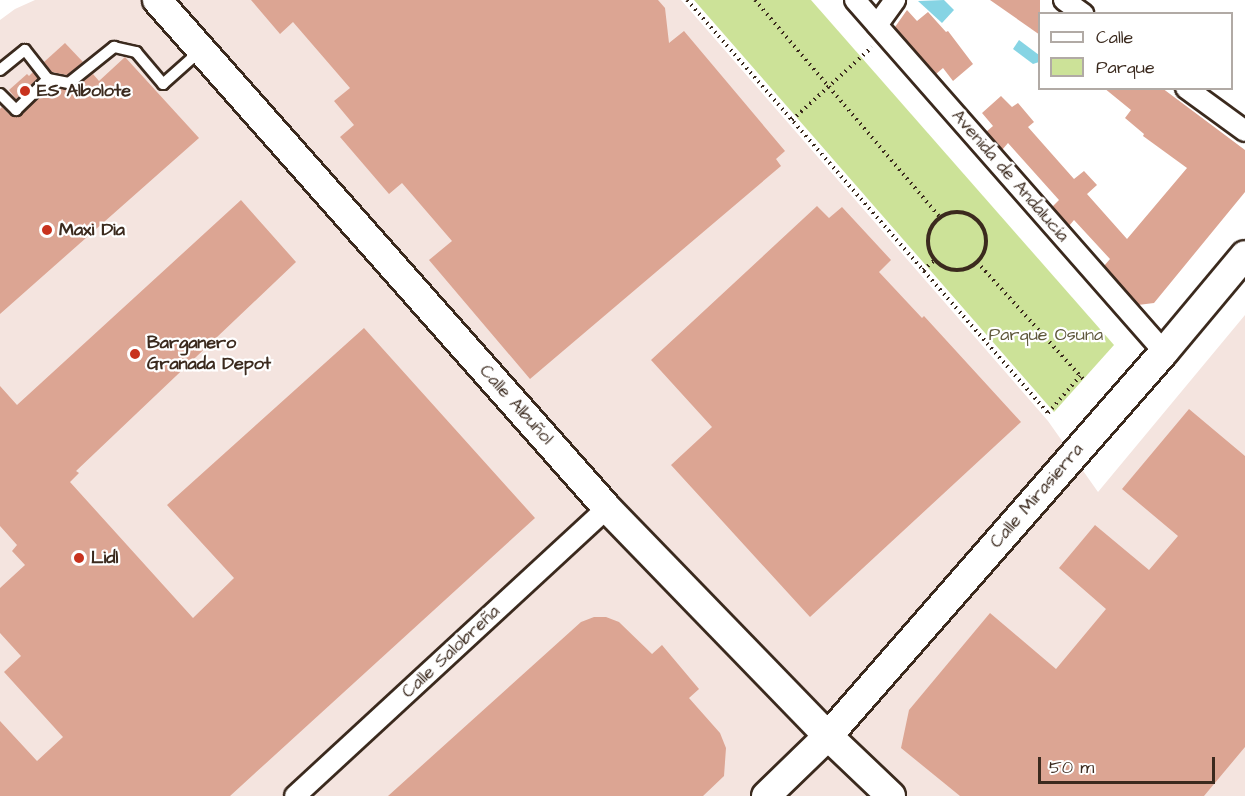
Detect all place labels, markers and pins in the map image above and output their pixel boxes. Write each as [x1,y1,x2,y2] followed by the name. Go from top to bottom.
[37,80,131,102] place label: ES Albolote
[18,84,32,98] marker: ES Albolote
[59,219,125,241] place label: Maxi Dia
[40,223,54,237] marker: Maxi Dia
[147,333,271,376] place label: Barganero Granada Depot
[128,347,142,361] marker: Barganero Granada Depot
[91,547,118,569] place label: Lidl
[72,551,86,565] marker: Lidl

